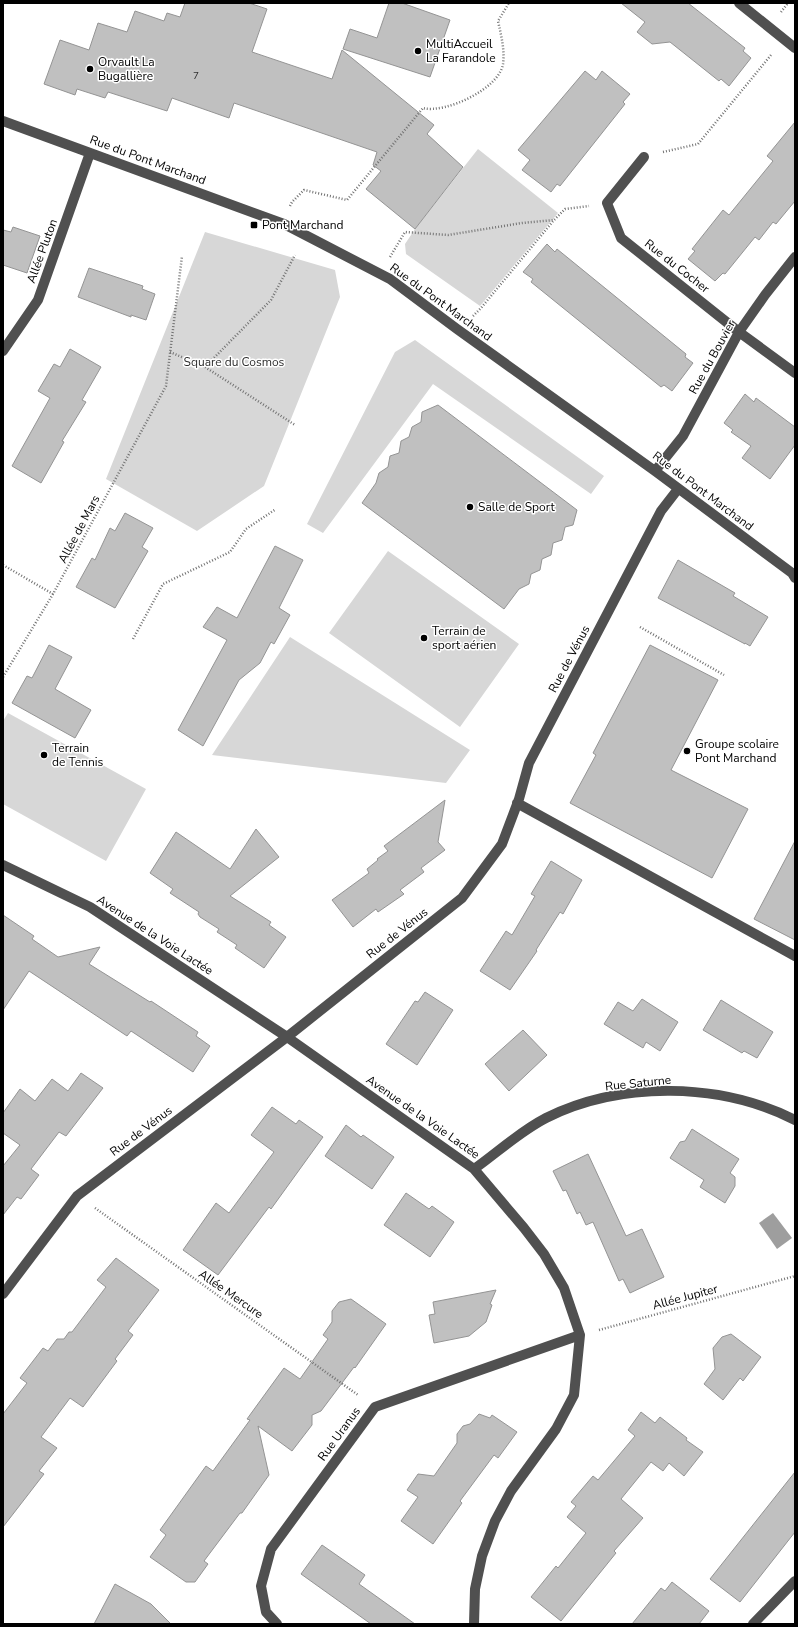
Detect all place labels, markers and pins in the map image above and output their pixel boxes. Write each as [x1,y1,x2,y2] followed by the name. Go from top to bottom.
[426,36,496,66] place label: MultiAccueil La Farandole
[413,46,423,56] marker: MultiAccueil La Farandole
[98,54,155,84] place label: Orvault La Bugallière
[85,64,95,74] marker: Orvault La Bugallière
[262,217,343,233] place label: Pont Marchand
[249,220,259,230] marker: Pont Marchand
[478,499,555,515] place label: Salle de Sport
[465,502,475,512] marker: Salle de Sport
[432,623,496,653] place label: Terrain de sport aérien
[419,633,429,643] marker: Terrain de sport aérien
[695,736,779,766] place label: Groupe scolaire Pont Marchand
[52,740,104,770] place label: Terrain de Tennis
[682,746,692,756] marker: Groupe scolaire Pont Marchand
[39,750,49,760] marker: Terrain de Tennis

